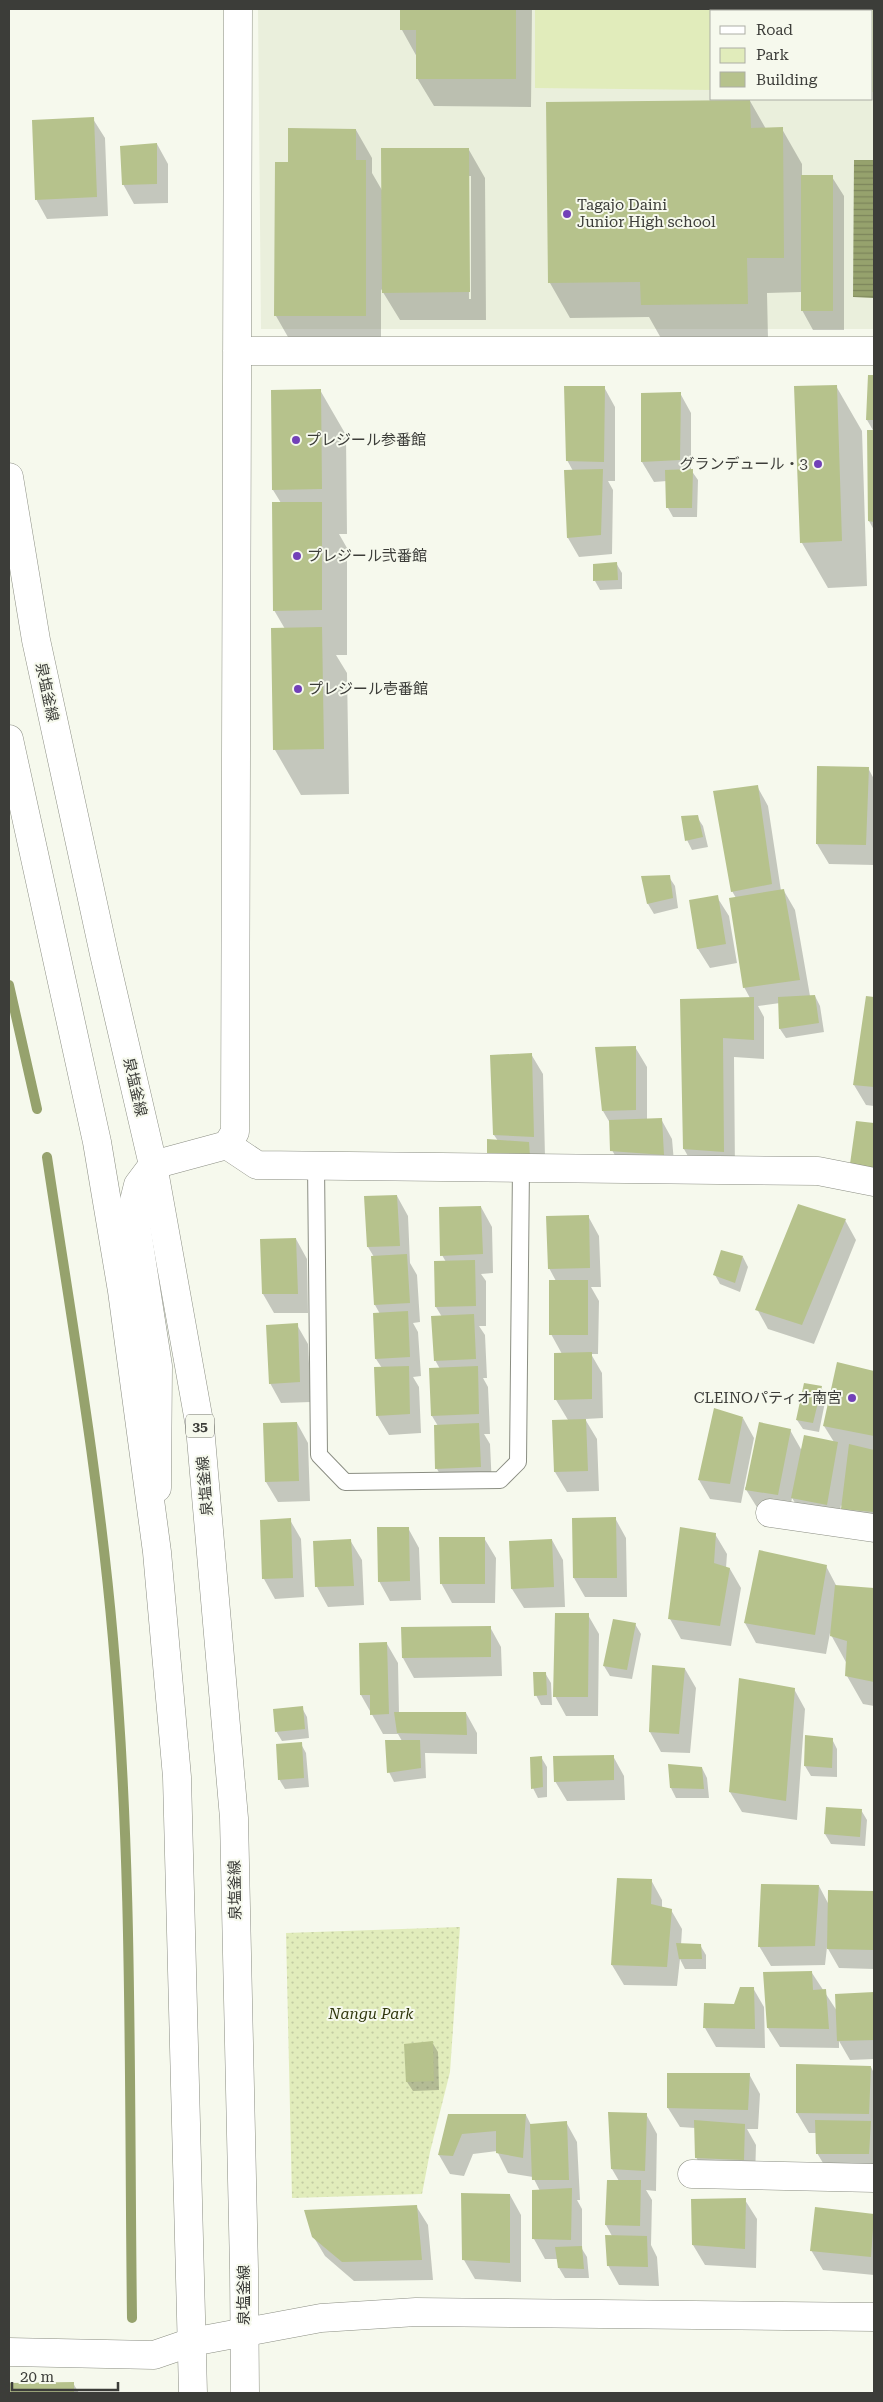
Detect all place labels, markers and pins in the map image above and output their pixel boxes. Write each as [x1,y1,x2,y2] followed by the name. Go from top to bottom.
[577,196,716,231] place label: Tagajo Daini Junior High school
[561,208,573,220] marker: Tagajo Daini Junior High school
[306,431,426,449] place label: プレジール参番館
[290,434,302,446] marker: プレジール参番館
[680,455,808,473] place label: グランデュール・3
[812,458,824,470] marker: グランデュール・3
[307,547,427,565] place label: プレジール弐番館
[291,550,303,562] marker: プレジール弐番館
[308,680,428,698] place label: プレジール壱番館
[292,683,304,695] marker: プレジール壱番館
[694,1389,842,1407] place label: CLEINOパティオ南宮
[846,1392,858,1404] marker: CLEINOパティオ南宮

